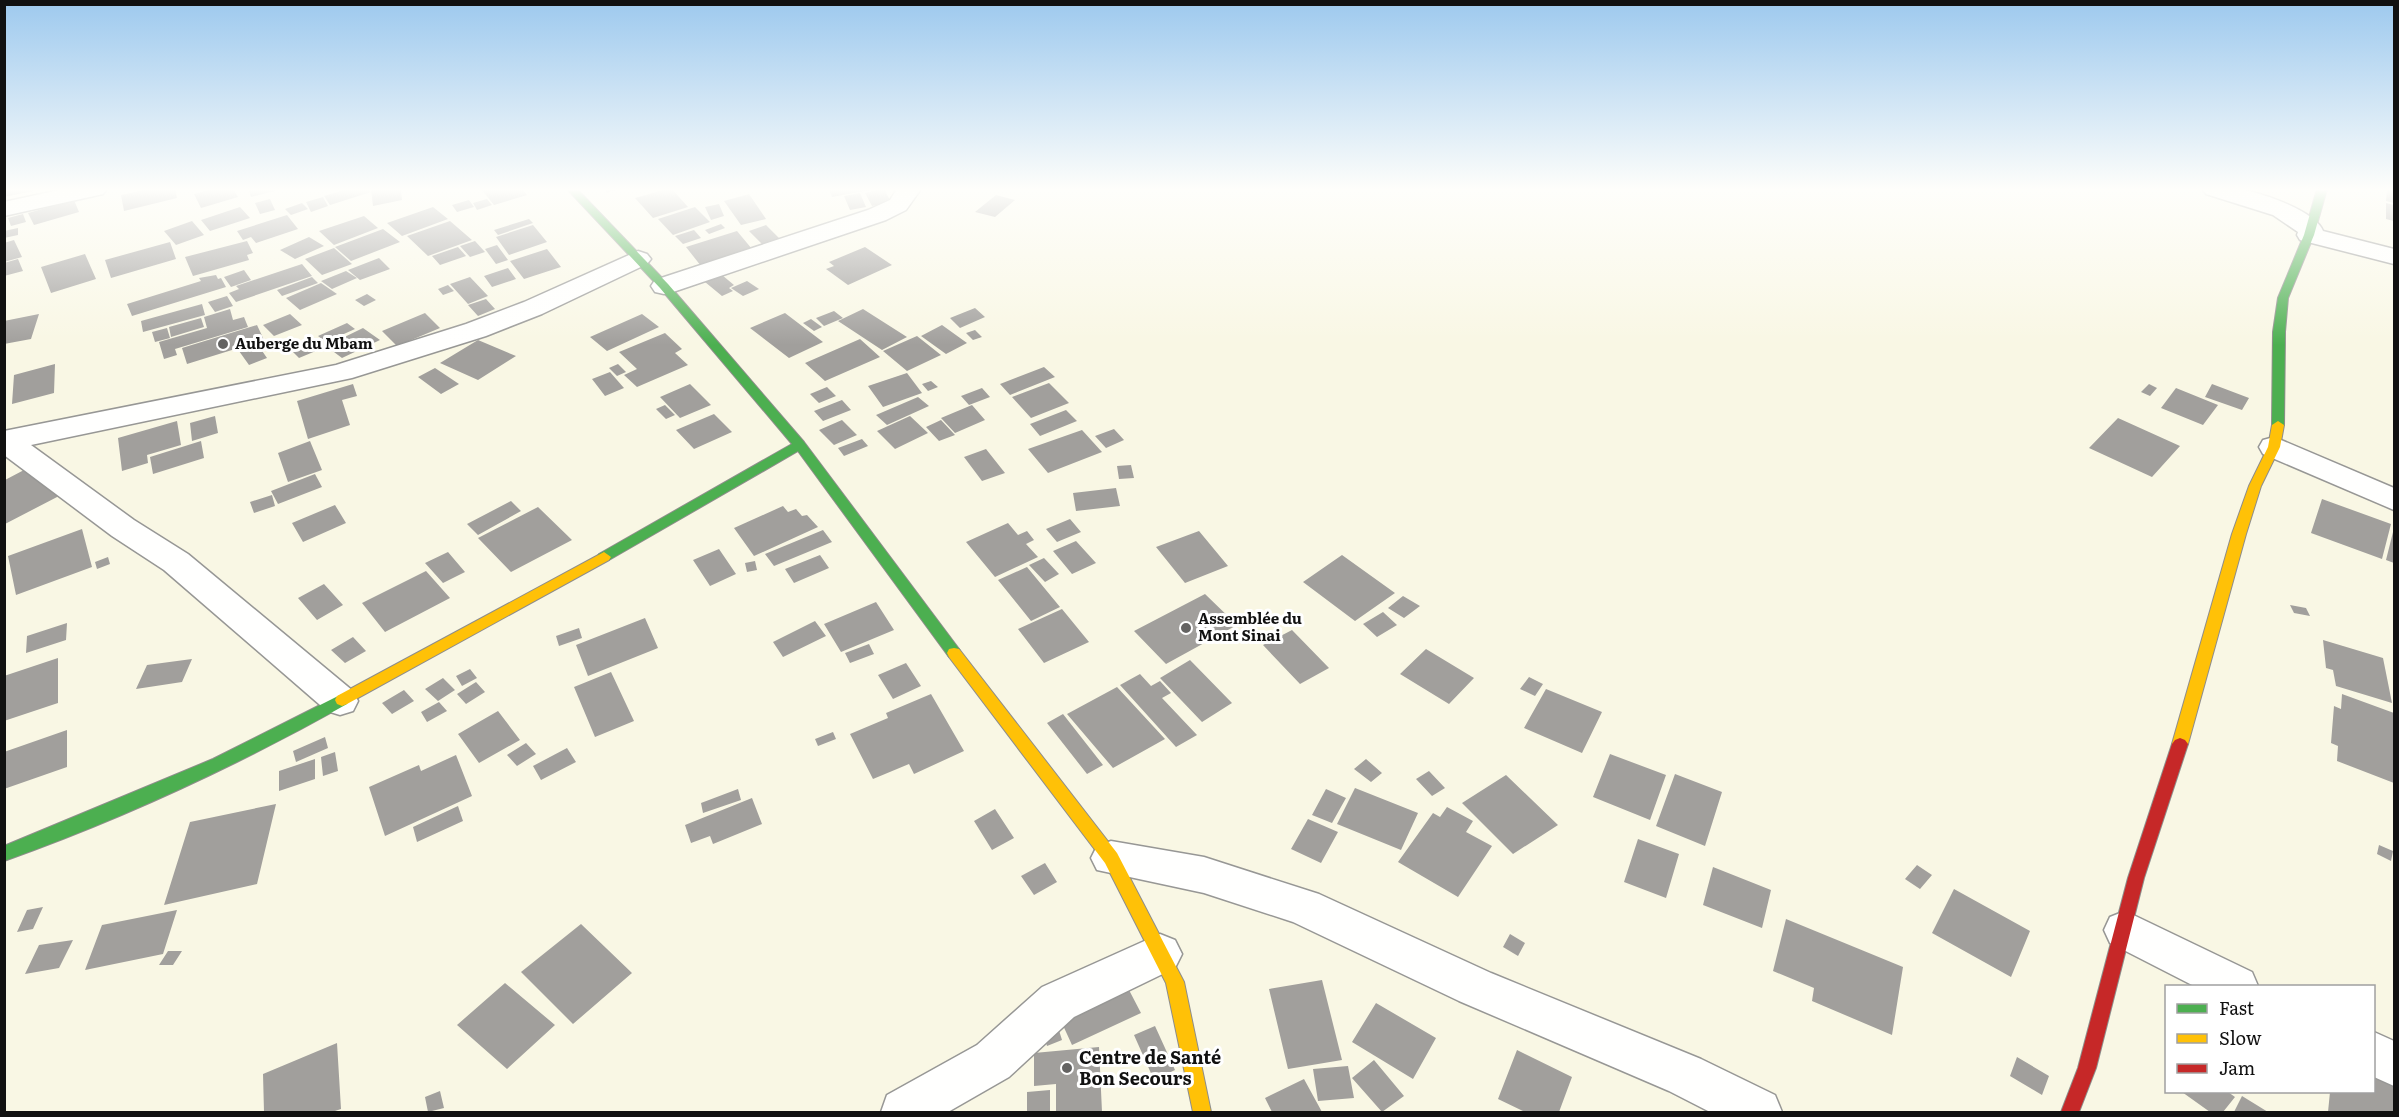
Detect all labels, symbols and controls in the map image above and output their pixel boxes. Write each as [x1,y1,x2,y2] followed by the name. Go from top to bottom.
[235,331,373,354] place label: Auberge du Mbam
[216,337,230,351] marker: Auberge du Mbam
[1198,606,1302,646] place label: Assemblée du Mont Sinai
[1179,621,1193,635] marker: Assemblée du Mont Sinai
[2165,985,2375,1093] legend
[2219,994,2255,1021] text: Fast
[2219,1024,2262,1051] text: Slow
[1079,1043,1221,1091] place label: Centre de Santé Bon Secours
[2219,1054,2255,1081] text: Jam
[1060,1061,1074,1075] marker: Centre de Santé Bon Secours

